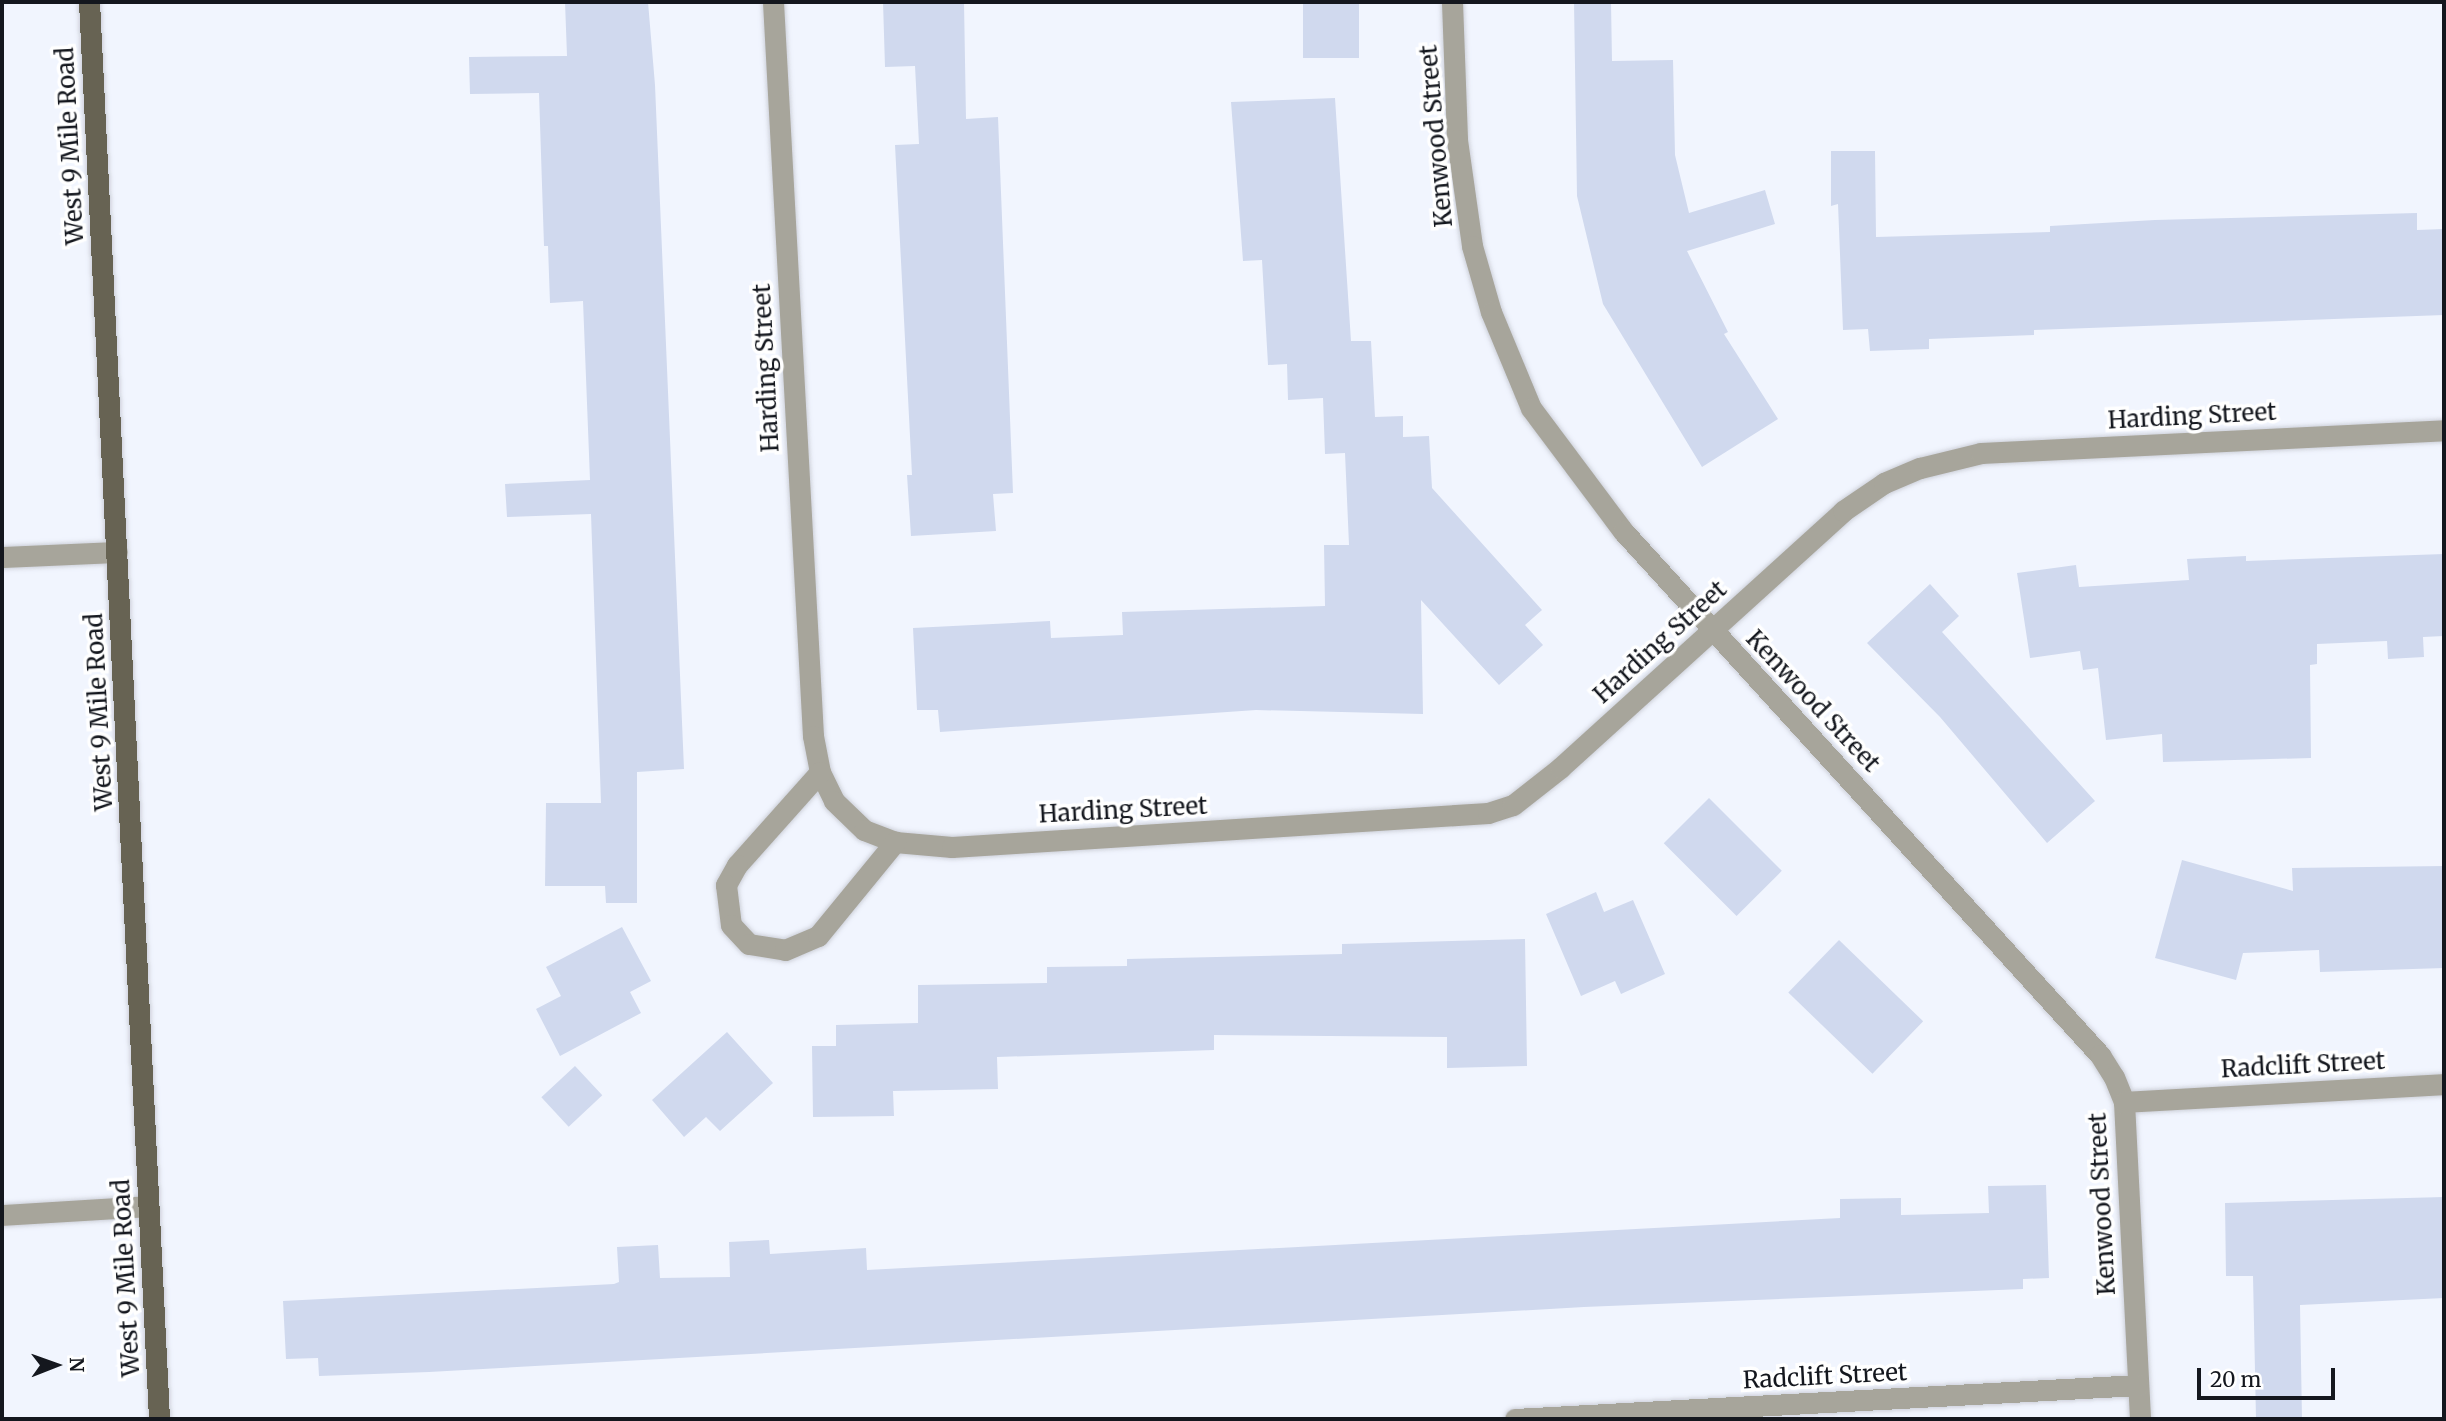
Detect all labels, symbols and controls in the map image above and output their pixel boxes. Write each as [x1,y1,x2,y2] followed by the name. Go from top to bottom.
[1414,44,1458,228] street label: Kenwood Street
[50,46,90,246] street label: West 9 Mile Road
[747,283,785,453] street label: Harding Street
[2107,397,2277,435] street label: Harding Street
[1588,575,1732,709] street label: Harding Street
[79,612,119,812] street label: West 9 Mile Road
[1740,624,1886,778] street label: Kenwood Street
[1038,791,1208,829] street label: Harding Street
[2220,1046,2386,1084] street label: Radclift Street
[2083,1112,2121,1296] street label: Kenwood Street
[106,1178,146,1378] street label: West 9 Mile Road
[21,1330,91,1400] north arrow
[2201,1354,2339,1398] scale bar
[65,1357,89,1372] text: N
[1742,1357,1908,1395] street label: Radclift Street
[2210,1366,2261,1393] text: 20 m

